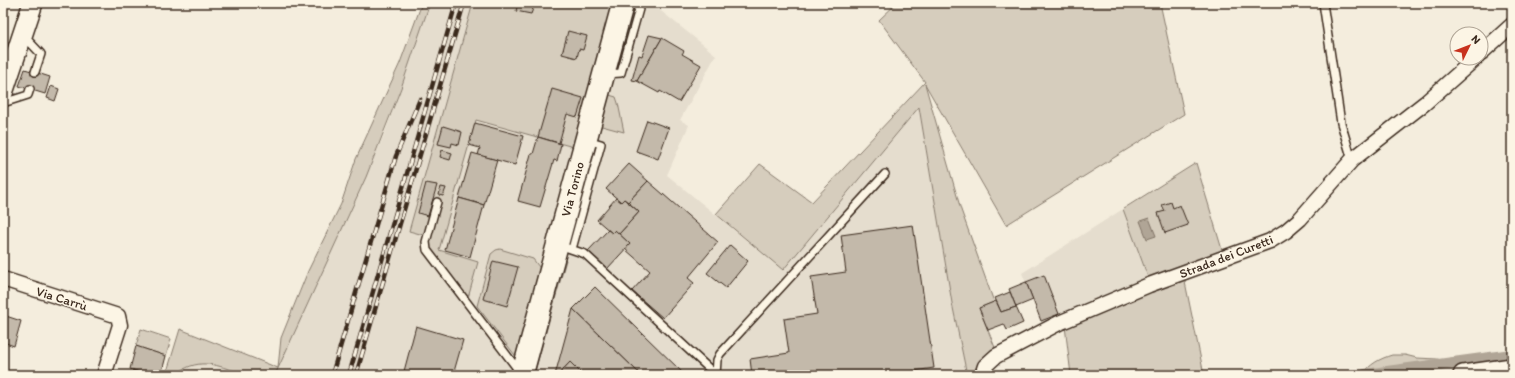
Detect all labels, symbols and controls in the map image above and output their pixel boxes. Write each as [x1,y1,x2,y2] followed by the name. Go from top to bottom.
[1449,26,1489,66] north arrow
[1469,32,1483,47] text: N
[558,160,587,218] street label: Via Torino
[1177,232,1275,281] street label: Strada dei Curetti
[34,284,89,313] street label: Via Carrù

